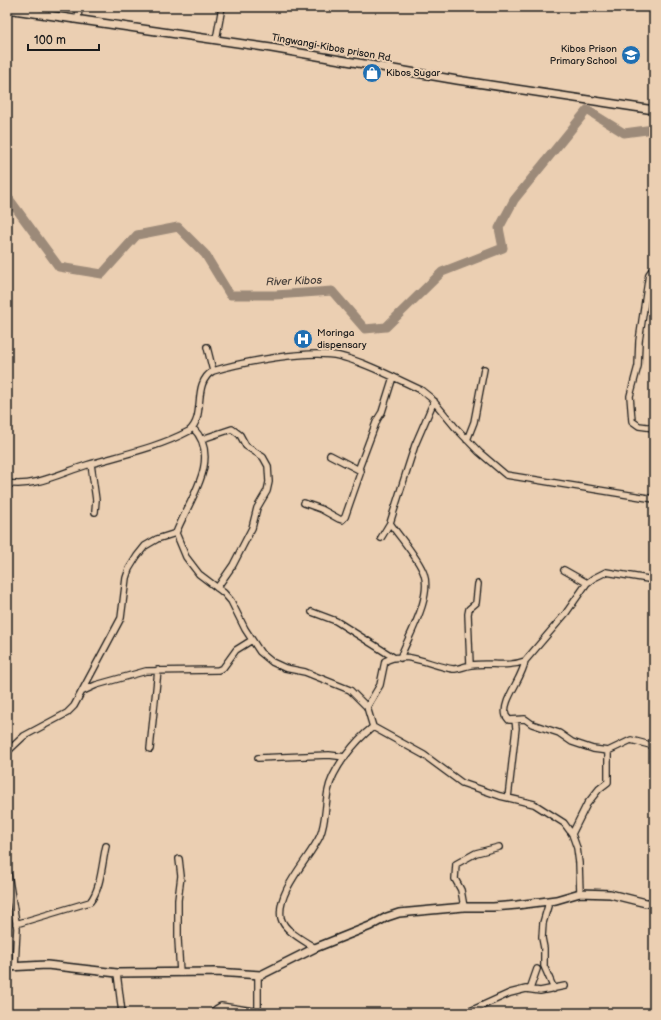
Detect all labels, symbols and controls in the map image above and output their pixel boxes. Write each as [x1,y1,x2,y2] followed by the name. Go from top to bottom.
[28,26,99,52] scale bar
[271,31,393,65] street label: Tingwangi-Kibos prison Rd.
[34,33,66,48] text: 100 m
[550,43,617,67] place label: Kibos Prison Primary School
[620,44,642,66] school or university icon: Kibos Prison Primary School
[361,62,383,84] shop icon: Kibos Sugar
[386,67,441,79] place label: Kibos Sugar
[266,274,323,288] water label: River Kibos
[317,327,367,351] place label: Moringa dispensary
[292,328,314,350] hospital icon: Moringa dispensary

